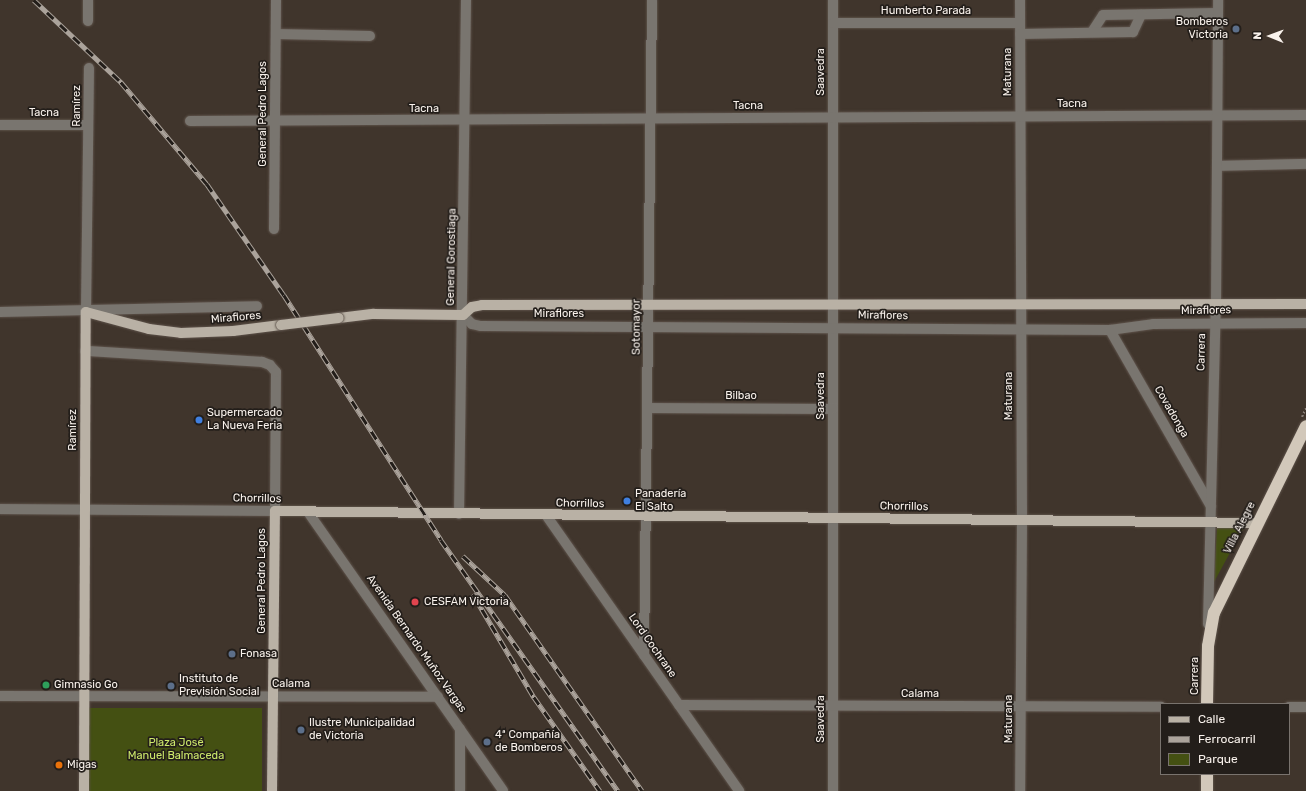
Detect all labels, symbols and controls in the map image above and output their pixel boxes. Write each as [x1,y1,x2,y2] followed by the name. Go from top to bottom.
[881,4,971,18] street label: Humberto Parada
[1176,16,1228,42] place label: Bomberos Victoria
[1250,16,1290,56] north arrow
[1231,24,1241,34] marker: Bomberos Victoria
[1251,32,1264,40] text: N
[814,48,828,96] street label: Saavedra
[1001,48,1015,96] street label: Maturana
[256,61,270,167] street label: General Pedro Lagos
[70,85,84,127] street label: Ramírez
[1057,97,1087,111] street label: Tacna
[733,99,763,113] street label: Tacna
[409,102,439,116] street label: Tacna
[29,106,59,120] street label: Tacna
[445,208,459,306] street label: General Gorostiaga
[630,299,644,355] street label: Sotomayor
[1181,304,1231,318] street label: Miraflores
[534,307,584,321] street label: Miraflores
[210,309,262,327] street label: Miraflores
[858,309,908,323] street label: Miraflores
[1195,333,1209,371] street label: Carrera
[814,372,828,420] street label: Saavedra
[1002,372,1016,420] street label: Maturana
[1151,384,1191,440] street label: Covadonga
[725,389,757,403] street label: Bilbao
[207,407,282,433] place label: Supermercado La Nueva Feria
[66,409,80,451] street label: Ramírez
[194,415,204,425] marker: Supermercado La Nueva Feria
[635,488,686,514] place label: Panadería El Salto
[233,492,281,506] street label: Chorrillos
[622,496,632,506] marker: Panadería El Salto
[556,497,604,511] street label: Chorrillos
[880,500,928,514] street label: Chorrillos
[1221,500,1259,556] street label: Villa Alegre
[255,528,269,634] street label: General Pedro Lagos
[363,573,469,715] street label: Avenida Bernardo Muñoz Vargas
[424,595,509,609] place label: CESFAM Victoria
[409,596,421,608] marker: CESFAM Victoria
[625,611,679,681] street label: Lord Cochrane
[240,647,277,661] place label: Fonasa
[227,649,237,659] marker: Fonasa
[1188,657,1202,695] street label: Carrera
[179,673,259,699] place label: Instituto de Previsión Social
[272,677,310,691] street label: Calama
[54,678,118,692] place label: Gimnasio Go
[41,680,51,690] marker: Gimnasio Go
[166,681,176,691] marker: Instituto de Previsión Social
[901,687,939,701] street label: Calama
[814,695,828,743] street label: Saavedra
[1002,695,1016,743] street label: Maturana
[1160,703,1290,775] legend
[1198,712,1225,726] text: Calle
[309,717,415,743] place label: Ilustre Municipalidad de Victoria
[296,725,306,735] marker: Ilustre Municipalidad de Victoria
[495,729,563,755] place label: 4ª Compañía de Bomberos
[1198,732,1256,746] text: Ferrocarril
[128,737,224,763] park label: Plaza José Manuel Balmaceda
[482,737,492,747] marker: 4ª Compañía de Bomberos
[1198,752,1238,766] text: Parque
[67,758,97,772] place label: Migas
[54,760,64,770] marker: Migas

